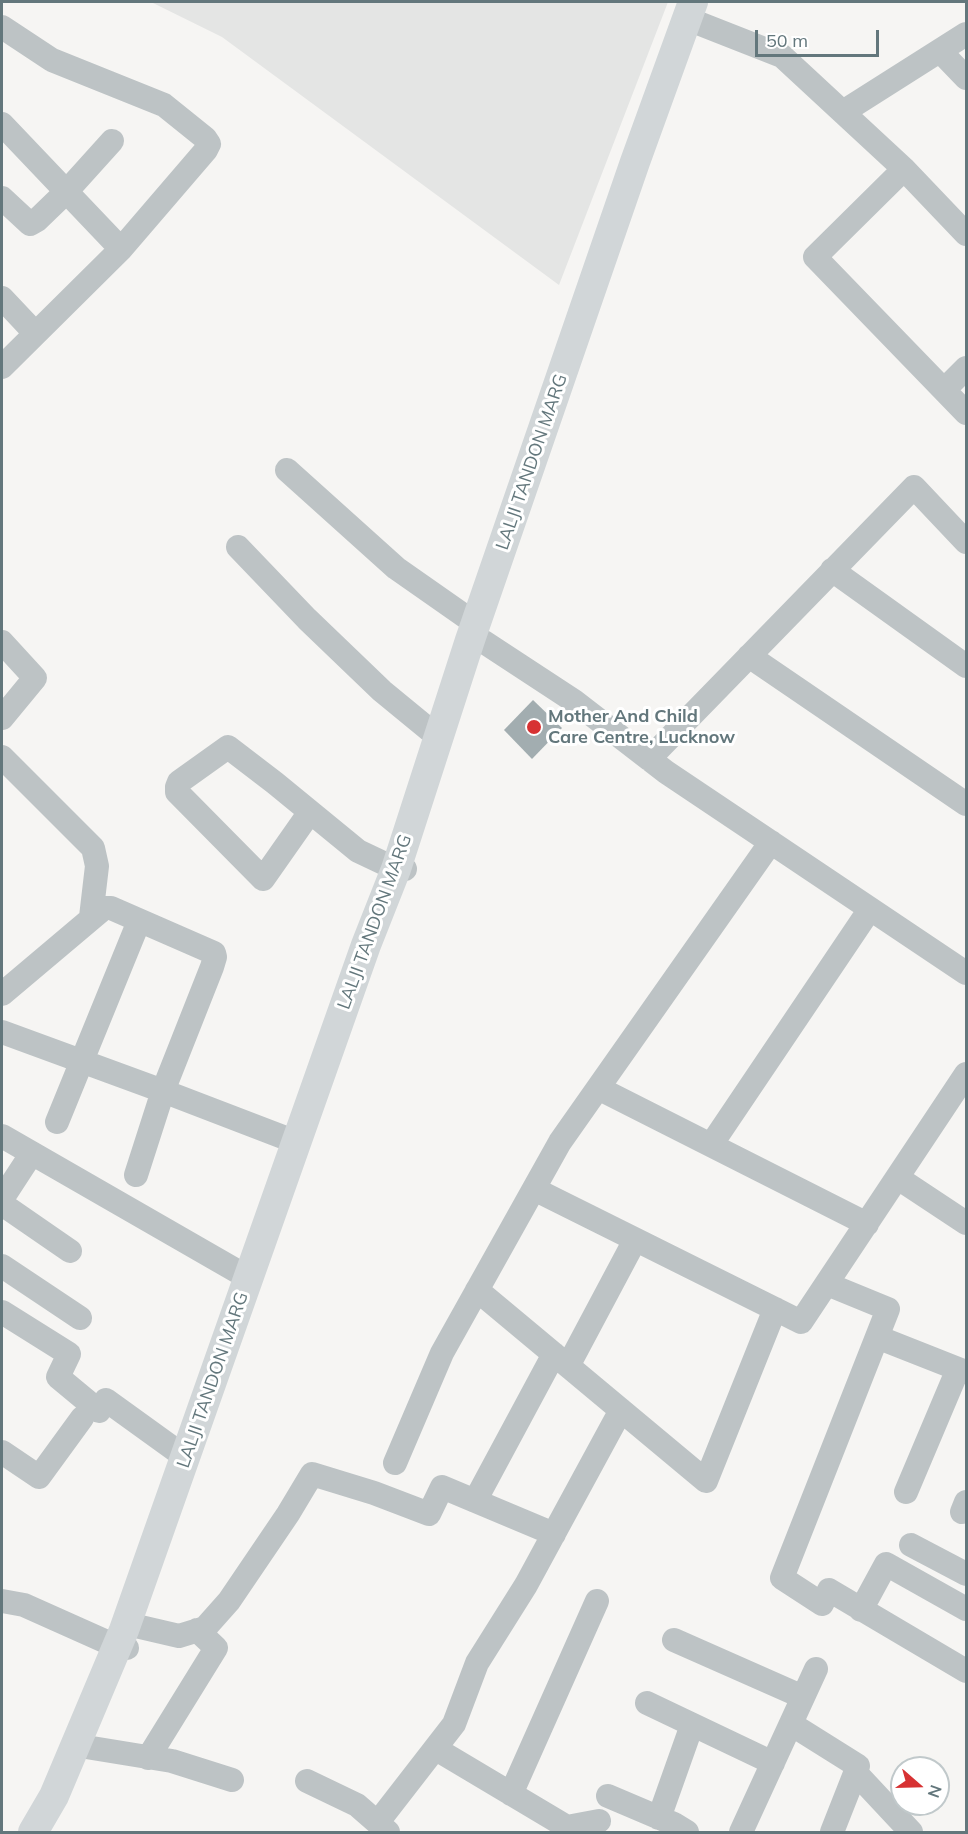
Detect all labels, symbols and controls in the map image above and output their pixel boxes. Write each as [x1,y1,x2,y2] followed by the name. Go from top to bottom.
[758,18,882,56] scale bar
[766,29,808,52] text: 50 m
[492,371,572,553] street label: LALJI TANDON MARG
[548,706,735,748] place label: Mother And Child Care Centre, Lucknow
[525,718,543,736] marker: Mother And Child Care Centre, Lucknow
[333,832,417,1012] street label: LALJI TANDON MARG
[173,1289,253,1471] street label: LALJI TANDON MARG
[890,1756,950,1816] north arrow
[924,1782,947,1801] text: N

